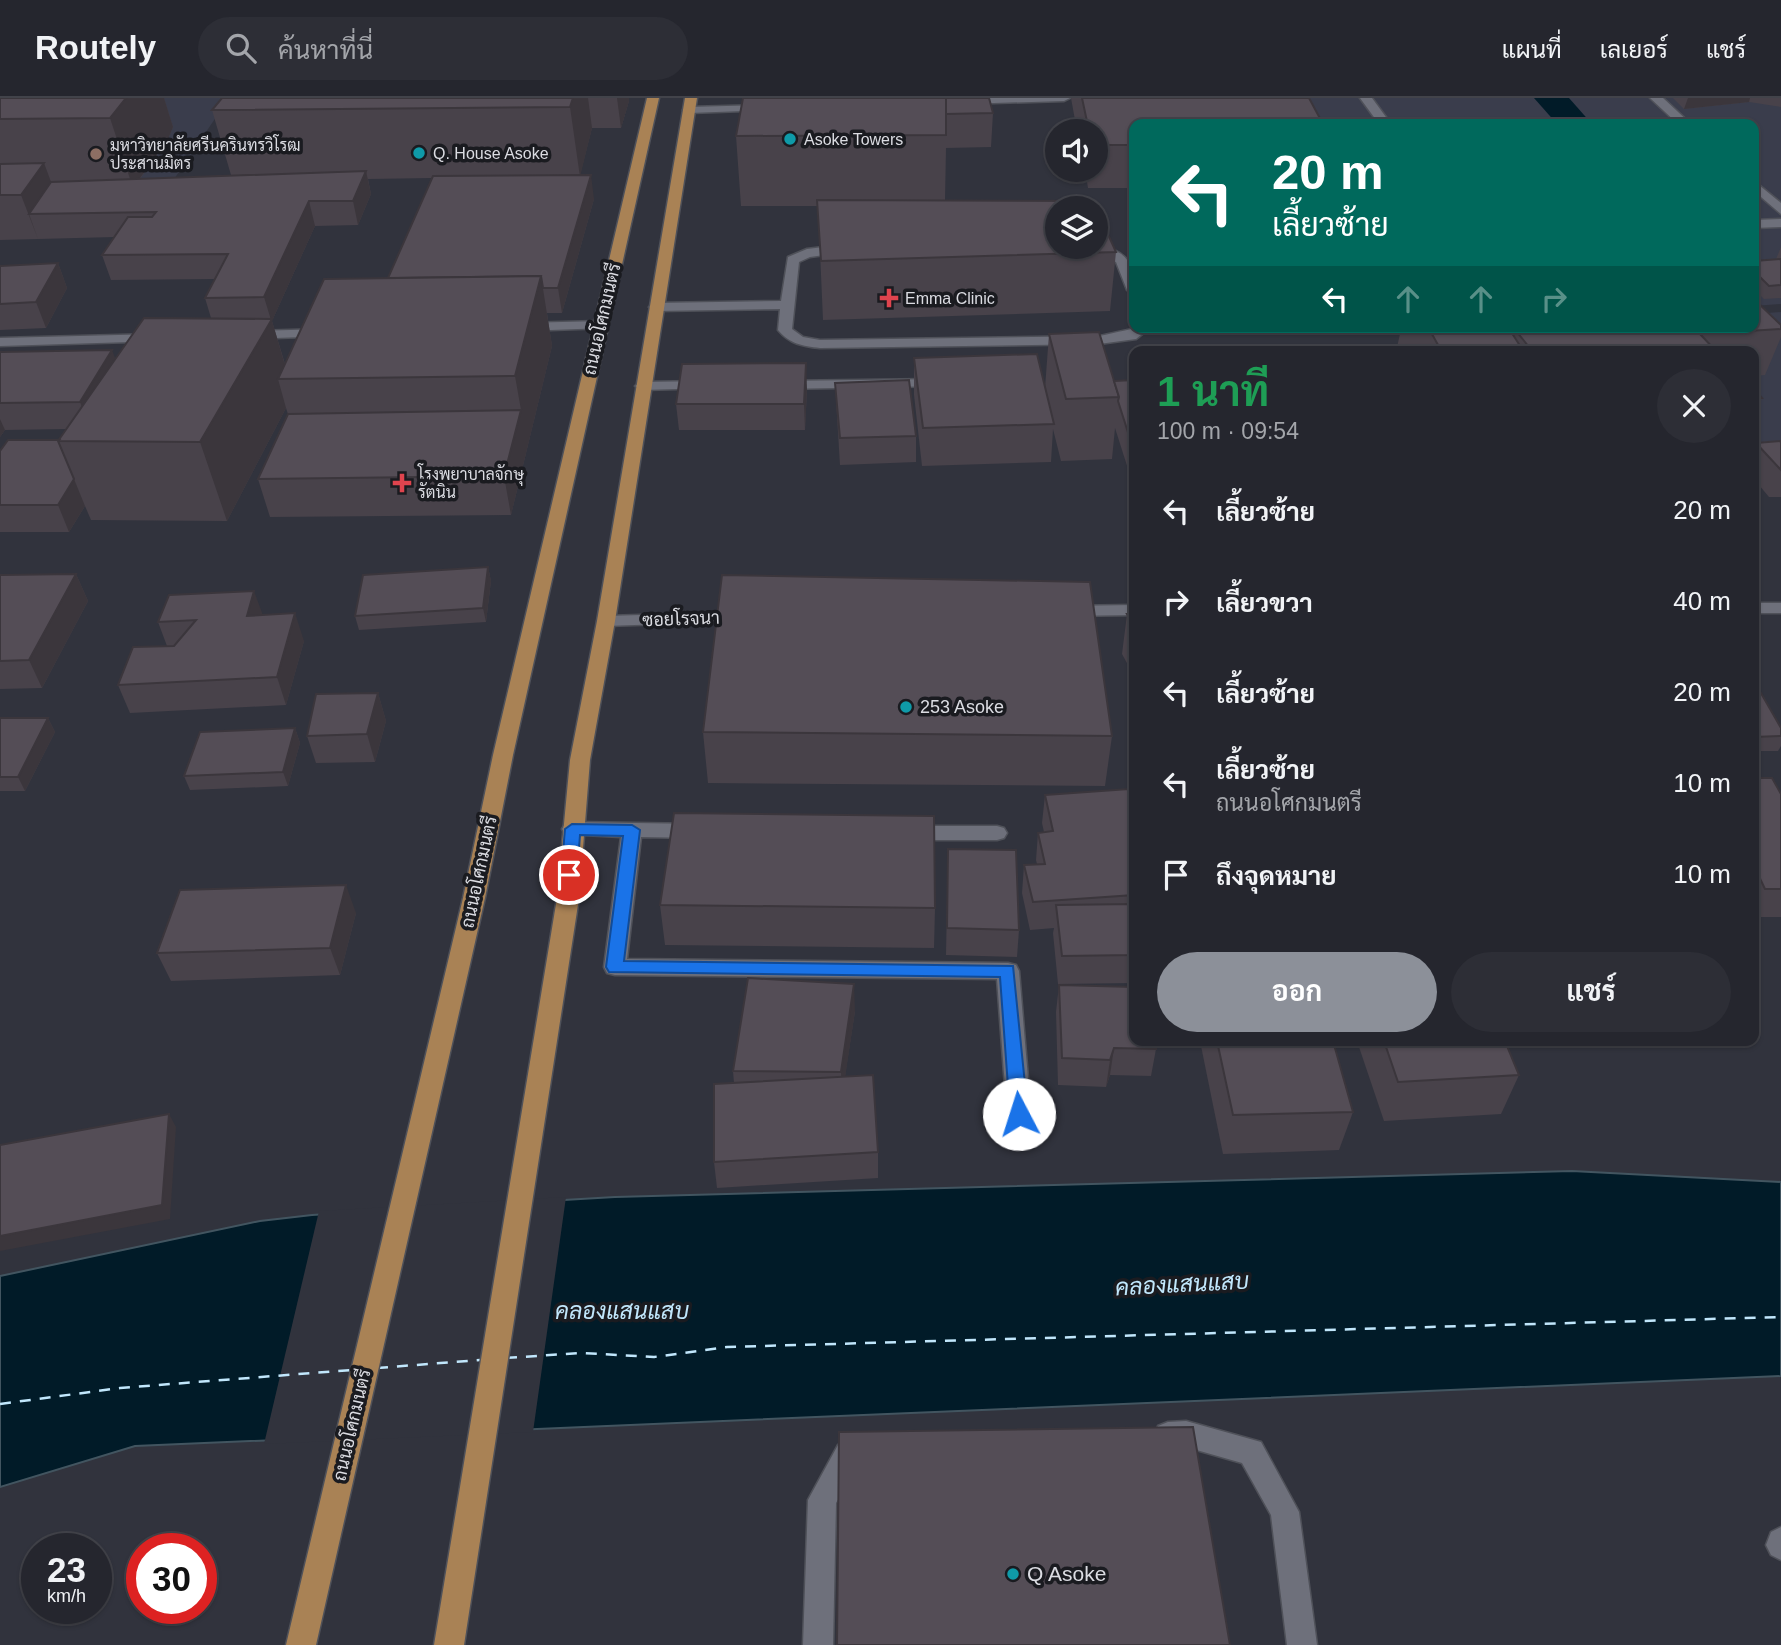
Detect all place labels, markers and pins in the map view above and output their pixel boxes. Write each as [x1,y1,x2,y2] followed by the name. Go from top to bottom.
[782,131,798,147] marker: Asoke Towers
[804,131,903,148] place label: Asoke Towers
[110,134,301,172] place label: มหาวิทยาลัยศรีนครินทรวิโรฒ ประสานมิตร
[411,145,427,161] marker: Q. House Asoke
[433,145,549,162] place label: Q. House Asoke
[88,146,104,162] marker: มหาวิทยาลัยศรีนครินทรวิโรฒ ประสานมิตร
[879,288,899,308] marker: Emma Clinic
[905,290,995,307] place label: Emma Clinic
[417,463,524,501] place label: โรงพยาบาลจักษุ รัตนิน
[392,473,412,493] marker: โรงพยาบาลจักษุ รัตนิน
[920,697,1004,717] place label: 253 Asoke
[898,699,914,715] marker: 253 Asoke
[539,845,599,905] pin
[1027,1562,1106,1585] place label: Q Asoke
[1005,1566,1021,1582] marker: Q Asoke

